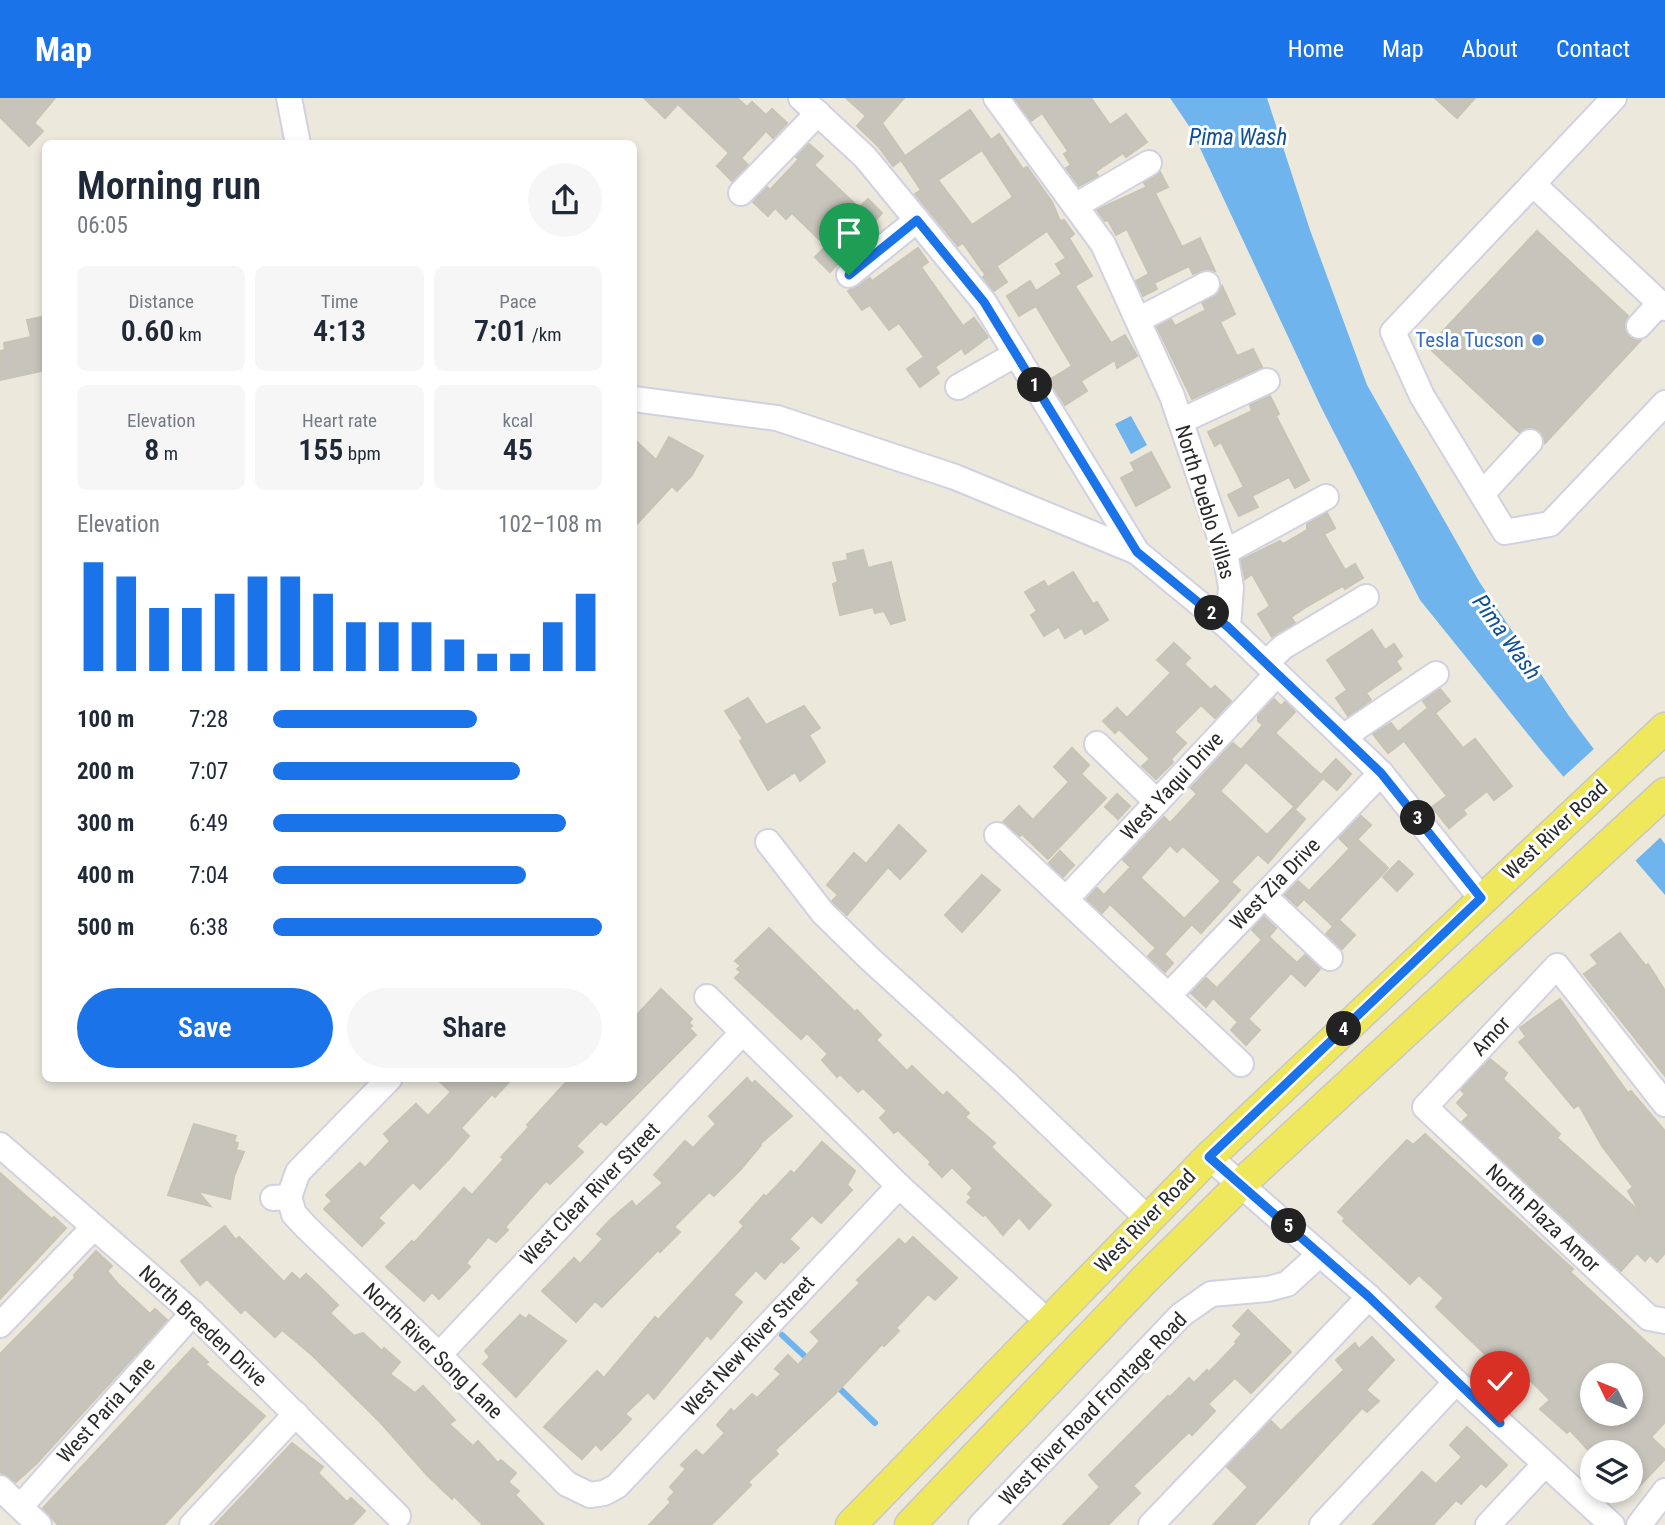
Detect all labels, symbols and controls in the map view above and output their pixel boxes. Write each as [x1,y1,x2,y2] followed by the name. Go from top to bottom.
[35,30,92,69] text: Map
[1288,35,1344,63] text: Home
[1382,35,1424,63] text: Map
[1462,35,1518,63] text: About
[1556,35,1630,63] text: Contact
[1189,124,1287,151] water label: Pima Wash
[528,163,602,237] button: share
[77,164,261,208] text: Morning run
[819,203,879,275] pin
[77,212,128,239] text: 06:05
[830,214,868,252] icon: arrive
[128,290,194,313] text: Distance
[321,290,358,313] text: Time
[499,290,536,313] text: Pace
[121,313,174,348] text: 0.60
[313,313,366,348] text: 4:13
[474,313,527,348] text: 7:01
[174,323,202,346] text: km
[527,323,562,346] text: /km
[1415,328,1524,352] place label: Tesla Tucson
[1530,332,1546,348] marker: Tesla Tucson
[1018,368,1052,402] pin: 1
[1030,373,1039,396] text: 1
[127,409,195,432] text: Elevation
[302,409,377,432] text: Heart rate
[503,409,533,432] text: kcal
[1170,422,1240,582] street label: North Pueblo Villas
[144,432,159,467] text: 8
[298,432,343,467] text: 155
[503,432,533,467] text: 45
[159,442,178,465] text: m
[343,442,381,465] text: bpm
[77,511,160,538] text: Elevation
[498,511,602,538] text: 102–108 m
[1467,590,1546,685] water label: Pima Wash
[1194,596,1230,630] pin: 2
[1207,601,1216,624] text: 2
[77,706,134,733] text: 100 m
[189,706,228,733] text: 7:28
[1116,727,1228,845] street label: West Yaqui Drive
[77,758,134,785] text: 200 m
[189,758,228,785] text: 7:07
[1498,775,1612,885] street label: West River Road
[1400,800,1436,836] pin: 3
[1413,806,1422,829] text: 3
[77,810,134,837] text: 300 m
[189,810,228,837] text: 6:49
[1225,833,1325,935] street label: West Zia Drive
[77,862,134,889] text: 400 m
[189,862,228,889] text: 7:04
[77,914,134,941] text: 500 m
[189,914,228,941] text: 6:38
[77,988,333,1068] button: Save
[347,988,602,1068] button: Share
[1467,1011,1515,1061] street label: Amor
[1326,1012,1362,1046] pin: 4
[1339,1017,1348,1040] text: 4
[516,1118,664,1270] street label: West Clear River Street
[1481,1159,1605,1277] street label: North Plaza Amor
[1090,1164,1200,1278] street label: West River Road
[1272,1208,1306,1244] pin: 5
[1284,1214,1293,1237] text: 5
[134,1261,272,1392] street label: North Breeden Drive
[677,1271,819,1421] street label: West New River Street
[358,1278,508,1424] street label: North River Song Lane
[994,1307,1192,1511] street label: West River Road Frontage Road
[1470,1351,1530,1423] pin
[52,1352,160,1468] street label: West Paria Lane
[1481,1362,1519,1400] icon: check
[1580,1363,1643,1426] north arrow
[1580,1363,1643,1503] map controls
[1580,1440,1643,1503] button: layers

